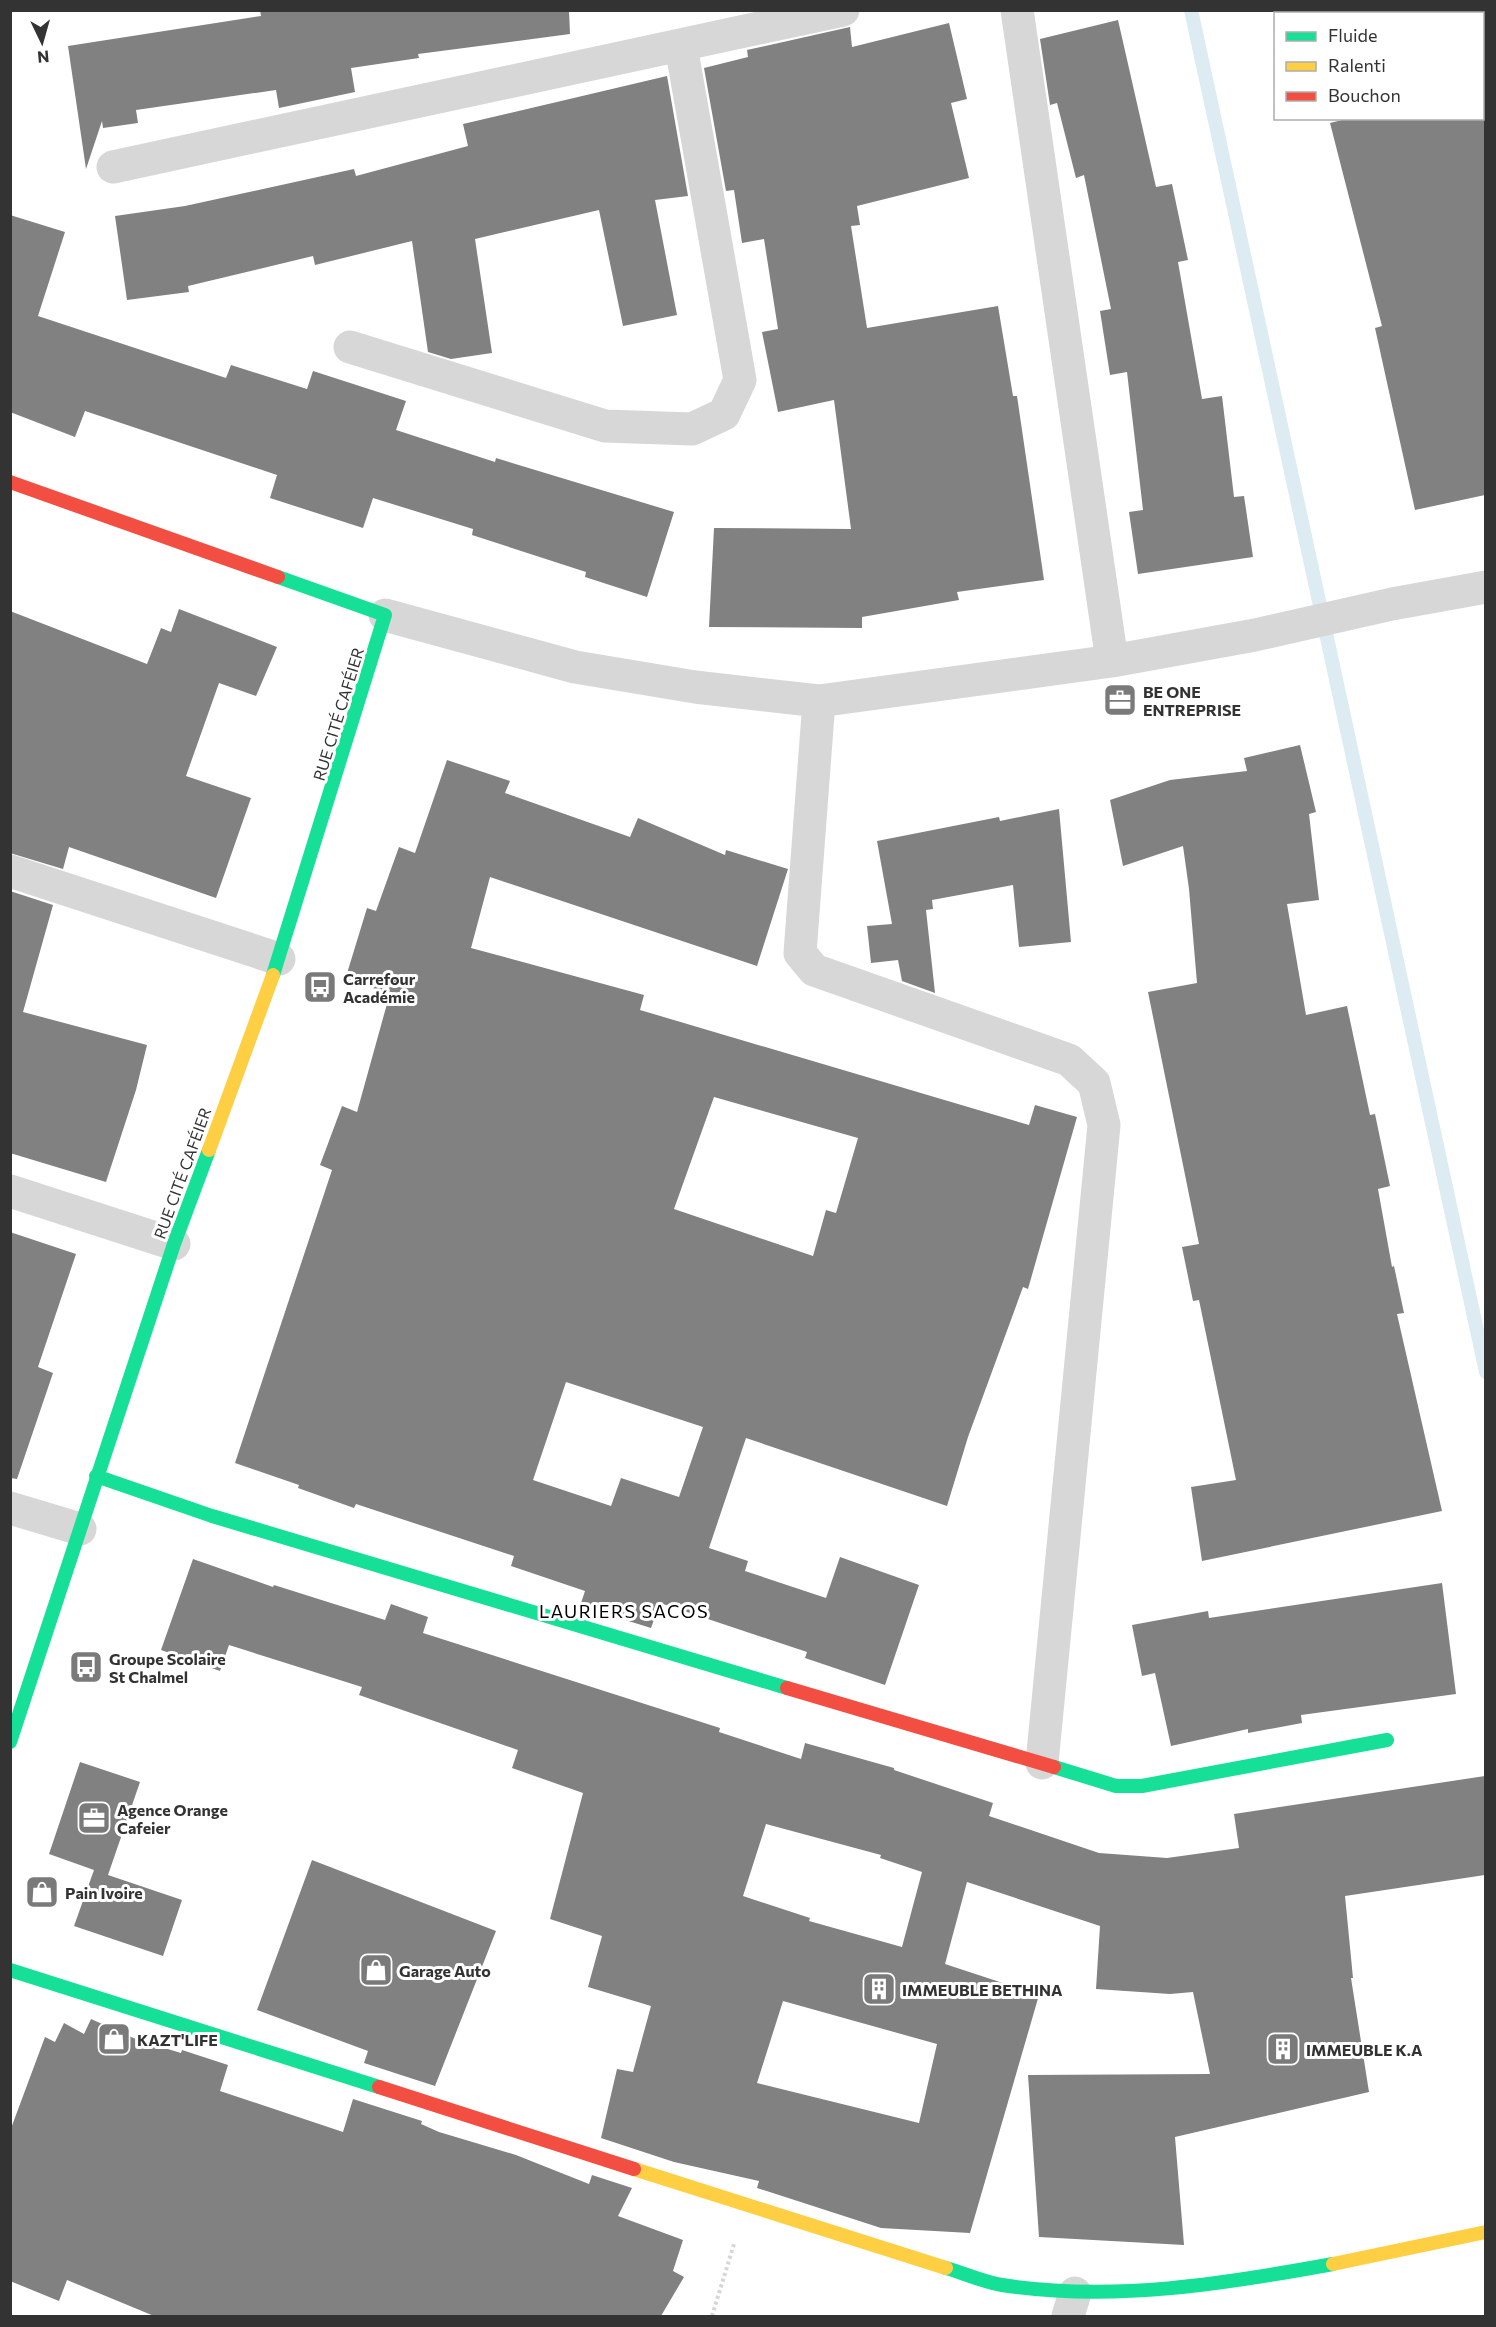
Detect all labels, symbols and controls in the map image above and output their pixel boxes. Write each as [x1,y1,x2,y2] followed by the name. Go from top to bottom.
[12,12,72,72] north arrow
[1274,12,1484,120] legend
[1328,24,1377,46] text: Fluide
[37,47,50,67] text: N
[1328,54,1386,76] text: Ralenti
[1328,84,1401,106] text: Bouchon
[309,645,367,783] street label: RUE CITÉ CAFÉIER
[1102,682,1138,718] office icon: BE ONE ENTREPRISE
[1143,682,1241,719] place label: BE ONE ENTREPRISE
[302,969,338,1005] bus stop icon: Carrefour Académie
[343,969,416,1006] place label: Carrefour Académie
[149,1105,215,1241] street label: RUE CITÉ CAFÉIER
[539,1600,709,1622] district label: LAURIERS SACOS
[68,1649,104,1685] bus stop icon: Groupe Scolaire St Chalmel
[109,1649,226,1686] place label: Groupe Scolaire St Chalmel
[76,1800,112,1836] office icon: Agence Orange Cafeier
[117,1800,228,1837] place label: Agence Orange Cafeier
[24,1874,60,1910] shop icon: Pain Ivoire
[65,1883,143,1902] place label: Pain Ivoire
[358,1952,394,1988] shop icon: Garage Auto
[399,1961,491,1980] place label: Garage Auto
[861,1971,897,2007] building icon: IMMEUBLE BETHINA
[902,1980,1063,1999] place label: IMMEUBLE BETHINA
[96,2021,132,2057] shop icon: KAZT'LIFE
[137,2030,218,2049] place label: KAZT'LIFE
[1265,2031,1301,2067] building icon: IMMEUBLE K.A
[1306,2040,1423,2059] place label: IMMEUBLE K.A

